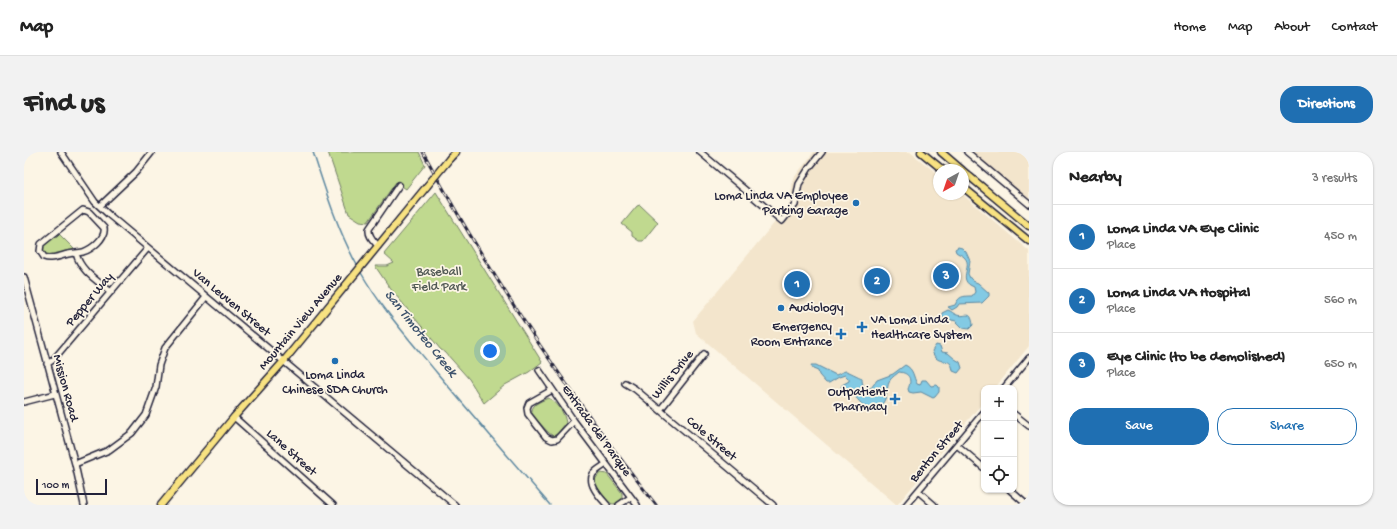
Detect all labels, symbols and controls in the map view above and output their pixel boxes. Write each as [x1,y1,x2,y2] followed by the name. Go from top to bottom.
[20,16,53,39] text: Map
[1174,19,1206,36] text: Home
[1228,19,1252,36] text: Map
[1274,19,1310,36] text: About
[1332,19,1377,36] text: Contact
[1280,86,1373,123] button: Directions
[24,88,104,121] text: Find us
[933,164,969,200] north arrow
[1069,168,1122,188] text: Nearby
[1312,171,1357,186] text: 3 results
[714,189,848,219] place label: Loma Linda VA Employee Parking Garage
[851,198,861,208] marker: Loma Linda VA Employee Parking Garage
[1107,220,1258,238] text: Loma Linda VA Eye Clinic
[1079,229,1085,244] text: 1
[1324,229,1357,244] text: 450 m
[1107,238,1135,253] text: Place
[933,261,959,291] pin: 3
[188,265,275,341] street label: Van Leuven Street
[411,265,467,295] park label: Baseball Field Park
[864,266,890,296] pin: 2
[784,269,810,299] pin: 1
[62,270,117,331] street label: Pepper Way
[256,270,346,373] street label: Mountain View Avenue
[1107,284,1250,302] text: Loma Linda VA Hospital
[380,287,461,382] water label: San Timoteo Creek
[1079,293,1085,308] text: 2
[1324,293,1357,308] text: 560 m
[789,301,844,316] place label: Audiology
[1107,302,1135,317] text: Place
[776,303,786,313] marker: Audiology
[870,313,972,343] place label: VA Loma Linda Healthcare System
[751,320,833,350] place label: Emergency Room Entrance
[856,321,868,333] marker: VA Loma Linda Healthcare System
[835,328,847,340] marker: Emergency Room Entrance
[480,341,500,361] your location
[649,347,697,402] street label: Willis Drive
[1107,348,1286,366] text: Eye Clinic (to be demolished)
[49,353,81,424] street label: Mission Road
[330,356,340,366] marker: Loma Linda Chinese SDA Church
[1079,357,1085,372] text: 3
[1324,357,1357,372] text: 650 m
[1107,366,1135,381] text: Place
[282,368,388,398] place label: Loma Linda Chinese SDA Church
[558,382,634,480] street label: Entrada del Parque
[828,385,889,415] place label: Outpatient Pharmacy
[981,385,1017,493] map controls
[981,385,1017,421] button: +
[890,394,900,404] marker: Outpatient Pharmacy
[1069,408,1209,445] button: Save
[1217,408,1357,445] button: Share
[683,414,741,465] street label: Cole Street
[906,417,968,487] street label: Benton Street
[981,421,1017,457] button: −
[263,426,321,481] street label: Lane Street
[981,457,1017,493] button: locate
[36,477,107,496] scale bar
[42,480,69,492] text: 100 m

